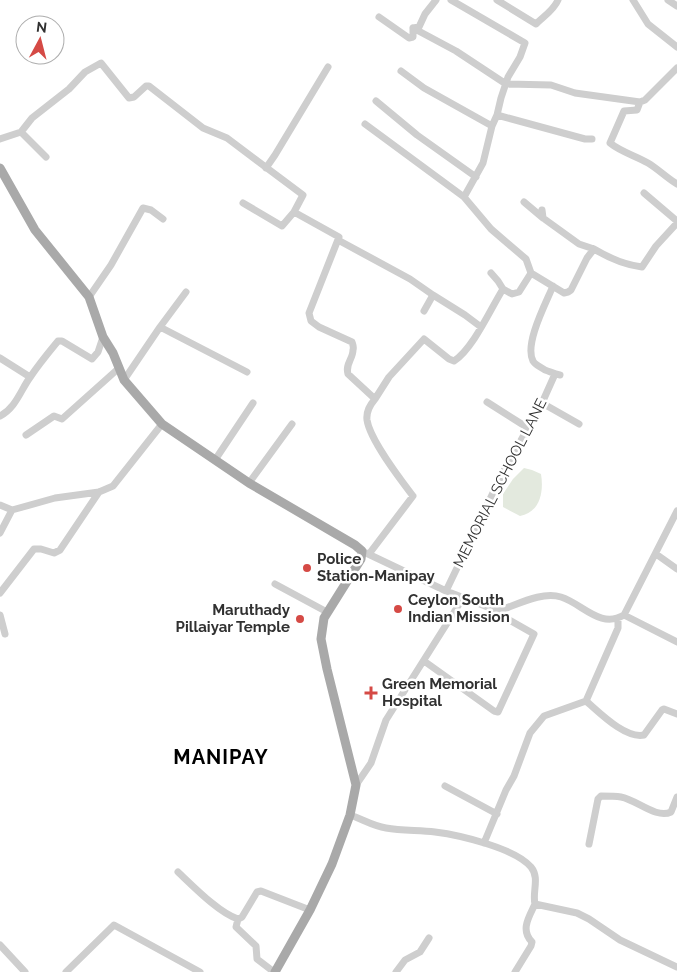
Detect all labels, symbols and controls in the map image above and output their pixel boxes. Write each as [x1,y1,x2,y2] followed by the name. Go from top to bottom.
[15,15,65,65] north arrow
[35,19,48,36] text: N
[449,396,551,570] street label: MEMORIAL SCHOOL LANE
[317,550,436,585] place label: Police Station-Manipay
[301,562,313,574] marker: Police Station-Manipay
[408,591,510,626] place label: Ceylon South Indian Mission
[176,601,291,636] place label: Maruthady Pillaiyar Temple
[392,603,404,615] marker: Ceylon South Indian Mission
[294,613,306,625] marker: Maruthady Pillaiyar Temple
[382,675,497,710] place label: Green Memorial Hospital
[364,686,378,700] marker: Green Memorial Hospital
[173,745,269,769] district label: MANIPAY

